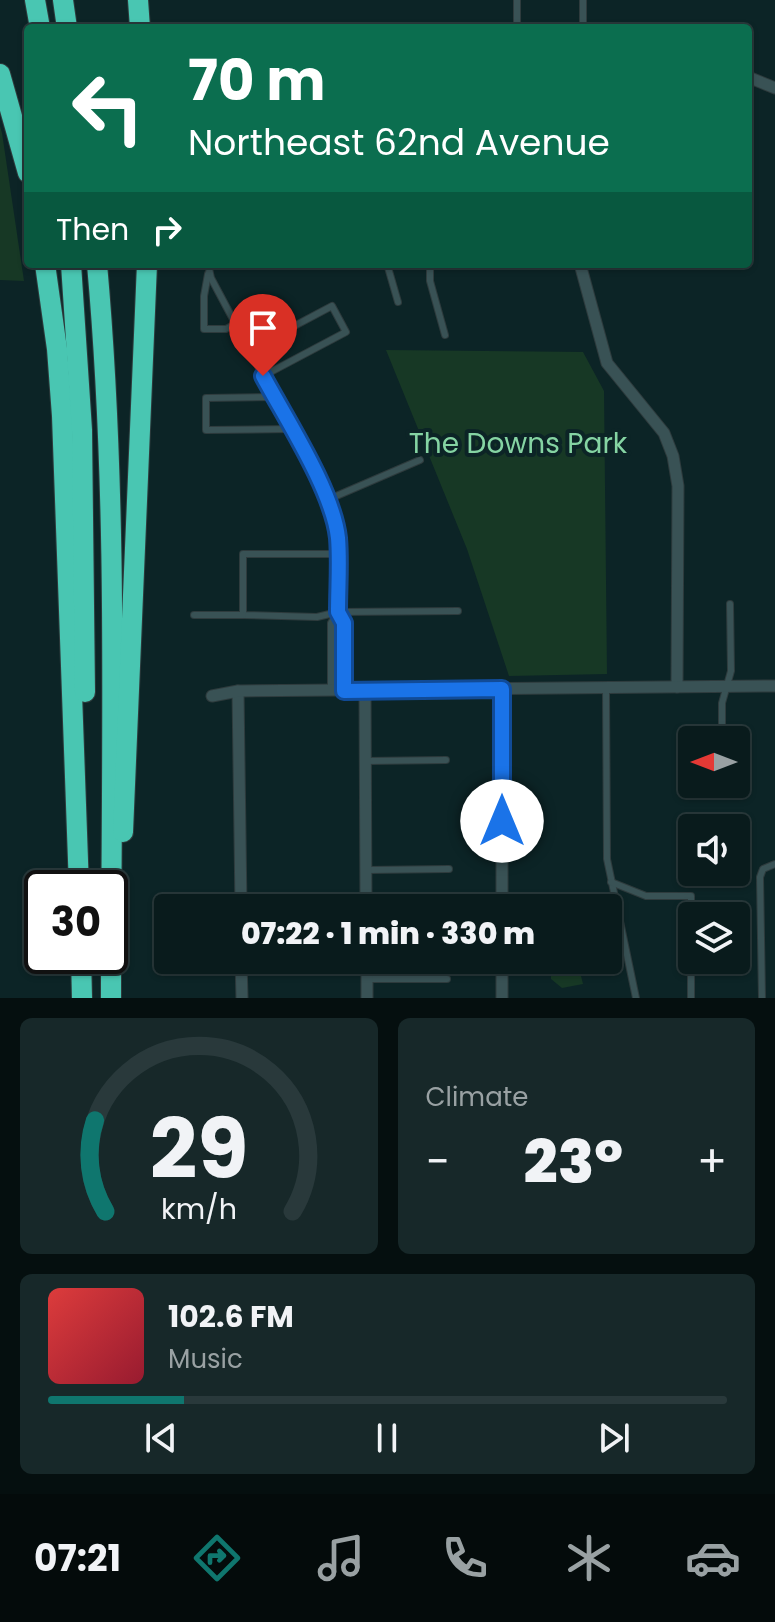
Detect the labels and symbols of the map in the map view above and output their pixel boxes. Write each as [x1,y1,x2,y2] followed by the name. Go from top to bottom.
[229,294,297,376] pin
[409,424,628,463] park label: The Downs Park
[678,726,750,798] north arrow
[460,779,544,863] position arrow
[24,870,128,974] speed limit sign: 30

